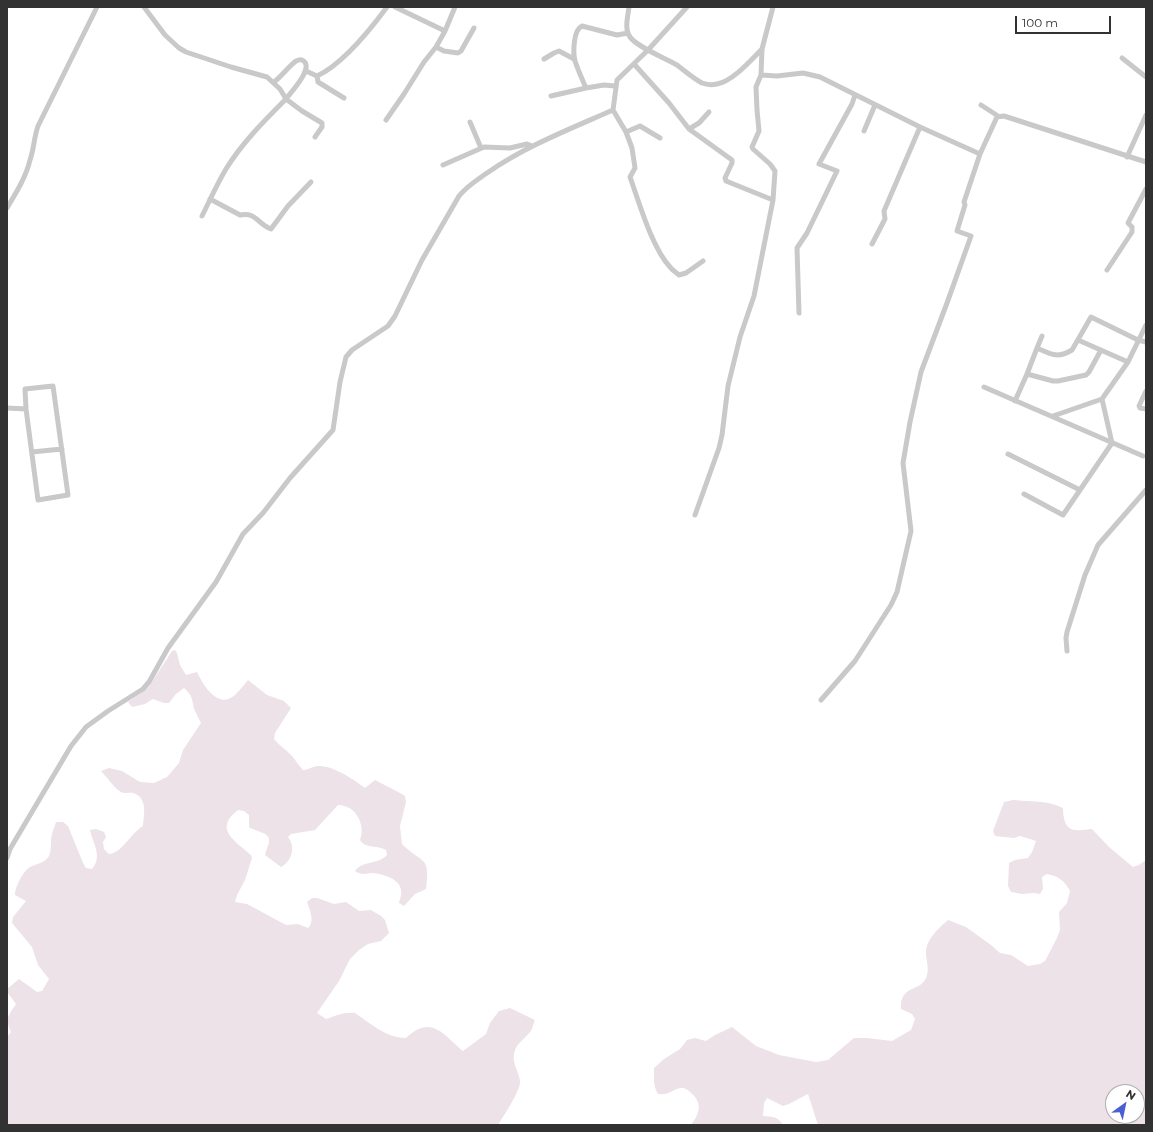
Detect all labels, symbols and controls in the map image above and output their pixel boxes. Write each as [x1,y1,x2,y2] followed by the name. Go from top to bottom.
[1017,8,1113,34] scale bar
[1022,15,1058,30] text: 100 m
[1105,1084,1145,1124] north arrow
[1123,1086,1139,1103] text: N

